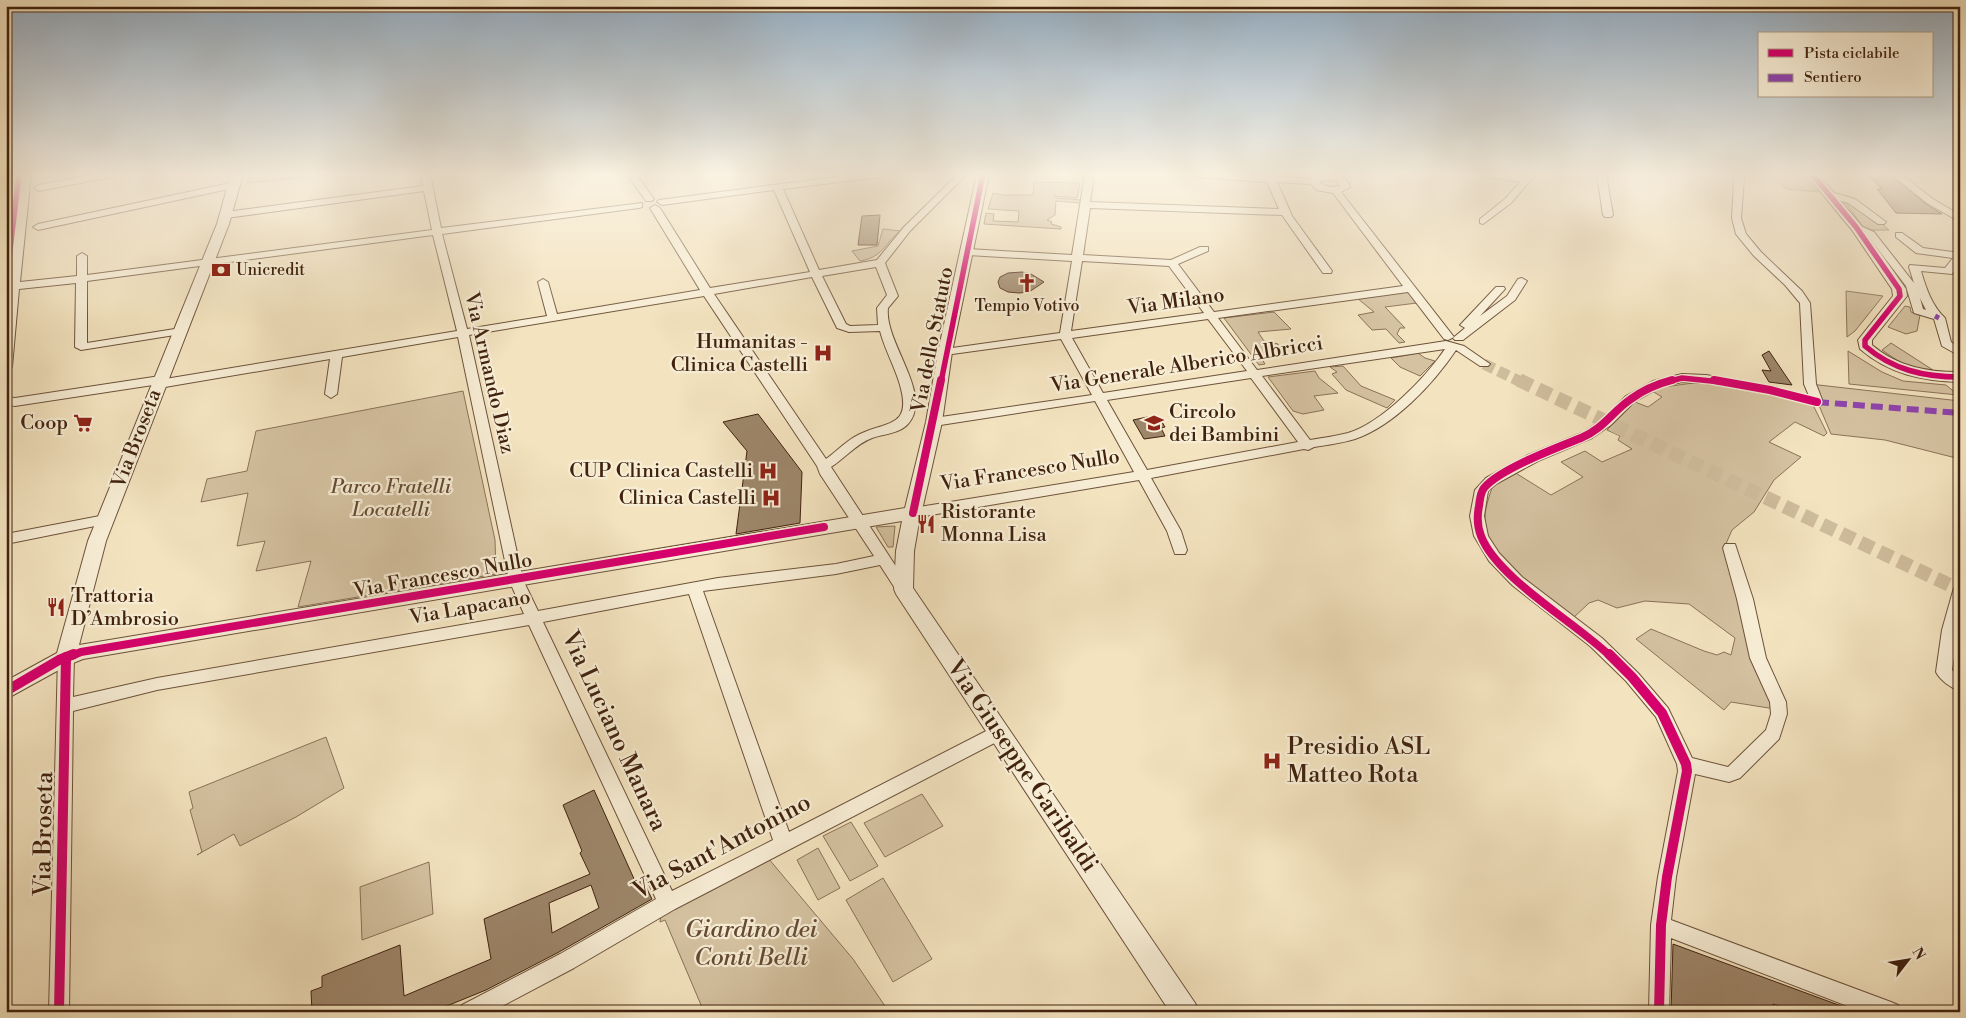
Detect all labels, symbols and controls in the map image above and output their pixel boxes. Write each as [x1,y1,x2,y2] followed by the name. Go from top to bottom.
[1758,32,1934,98] legend
[1804,44,1900,63] text: Pista ciclabile
[1804,68,1862,87] text: Sentiero
[210,259,232,281] bank icon: Unicredit
[236,260,305,280] place label: Unicredit
[906,265,959,416] street label: Via dello Statuto
[1016,272,1038,294] church icon: Tempio Votivo
[1125,283,1226,321] street label: Via Milano
[458,289,520,456] street label: Via Armando Diaz
[974,296,1080,316] place label: Tempio Votivo
[671,330,808,378] place label: Humanitas - Clinica Castelli
[1048,331,1325,399] street label: Via Generale Alberico Albricci
[812,342,834,364] hospital icon: Humanitas - Clinica Castelli
[106,385,168,493] street label: Via Broseta
[1169,400,1280,448] place label: Circolo dei Bambini
[20,411,68,436] place label: Coop
[72,412,94,434] supermarket icon: Coop
[1143,412,1165,434] school or university icon: Circolo dei Bambini
[938,444,1121,498] street label: Via Francesco Nullo
[569,459,753,484] place label: CUP Clinica Castelli
[757,460,779,482] hospital icon: CUP Clinica Castelli
[330,475,452,523] park label: Parco Fratelli Locatelli
[619,486,756,511] place label: Clinica Castelli
[760,487,782,509] hospital icon: Clinica Castelli
[941,500,1048,548] place label: Ristorante Monna Lisa
[915,513,937,535] restaurant icon: Ristorante Monna Lisa
[351,548,534,604] street label: Via Francesco Nullo
[71,584,179,632] place label: Trattoria D’Ambrosio
[407,585,532,631] street label: Via Lapacano
[45,596,67,618] restaurant icon: Trattoria D’Ambrosio
[554,625,674,837] street label: Via Luciano Manara
[939,653,1105,878] street label: Via Giuseppe Garibaldi
[1287,732,1430,790] place label: Presidio ASL Matteo Rota
[1261,750,1283,772] hospital icon: Presidio ASL Matteo Rota
[28,770,60,898] street label: Via Broseta
[627,787,816,907] street label: Via Sant'Antonino
[685,915,818,973] park label: Giardino dei Conti Belli
[1884,936,1934,986] north arrow
[1908,944,1929,963] text: N

